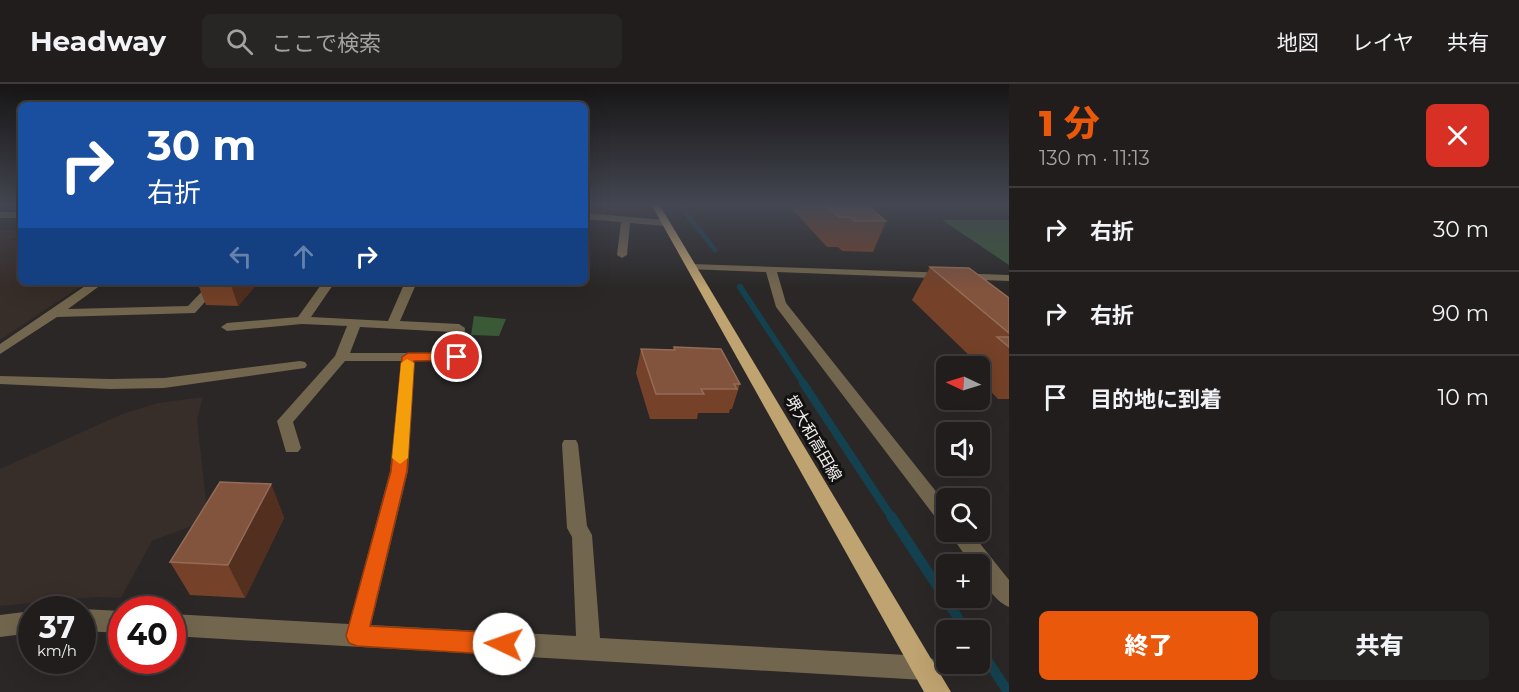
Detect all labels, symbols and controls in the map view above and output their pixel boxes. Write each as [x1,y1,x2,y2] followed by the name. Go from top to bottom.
[202,14,622,68] search box
[30,24,166,58] text: Headway
[223,25,256,58] icon: search
[271,30,381,57] text: ここで検索
[1277,30,1319,55] text: 地図
[1352,30,1414,55] text: レイヤ
[1447,30,1489,55] text: 共有
[1039,101,1100,145] text: 1 分
[1426,104,1489,167] button: close
[147,119,256,171] text: 30 m
[48,126,126,204] icon: right
[1039,146,1150,170] text: 130 m · 11:13
[147,176,201,209] text: 右折
[1039,213,1072,246] icon: right
[1433,216,1489,243] text: 30 m
[1090,218,1134,245] text: 右折
[224,240,257,273] icon: left
[287,240,320,273] icon: ahead
[350,240,383,273] icon: right
[1039,297,1072,330] icon: right
[1432,300,1489,327] text: 90 m
[1090,302,1134,329] text: 右折
[431,331,482,382] pin
[440,340,473,373] icon: arrive
[936,356,990,410] north arrow
[936,356,990,674] map controls
[1039,381,1072,414] icon: arrive
[1437,384,1489,411] text: 10 m
[1090,386,1222,413] text: 目的地に到着
[781,392,846,485] street label: 堺大和高田線
[936,422,990,476] button: sound
[936,488,990,542] button: search
[936,554,990,608] button: +
[108,596,186,674] speed limit sign: 40
[39,609,75,646] text: 37
[1039,611,1258,680] button: 終了
[1270,611,1489,680] button: 共有
[472,612,536,676] position arrow
[936,620,990,674] button: −
[37,641,77,660] text: km/h

